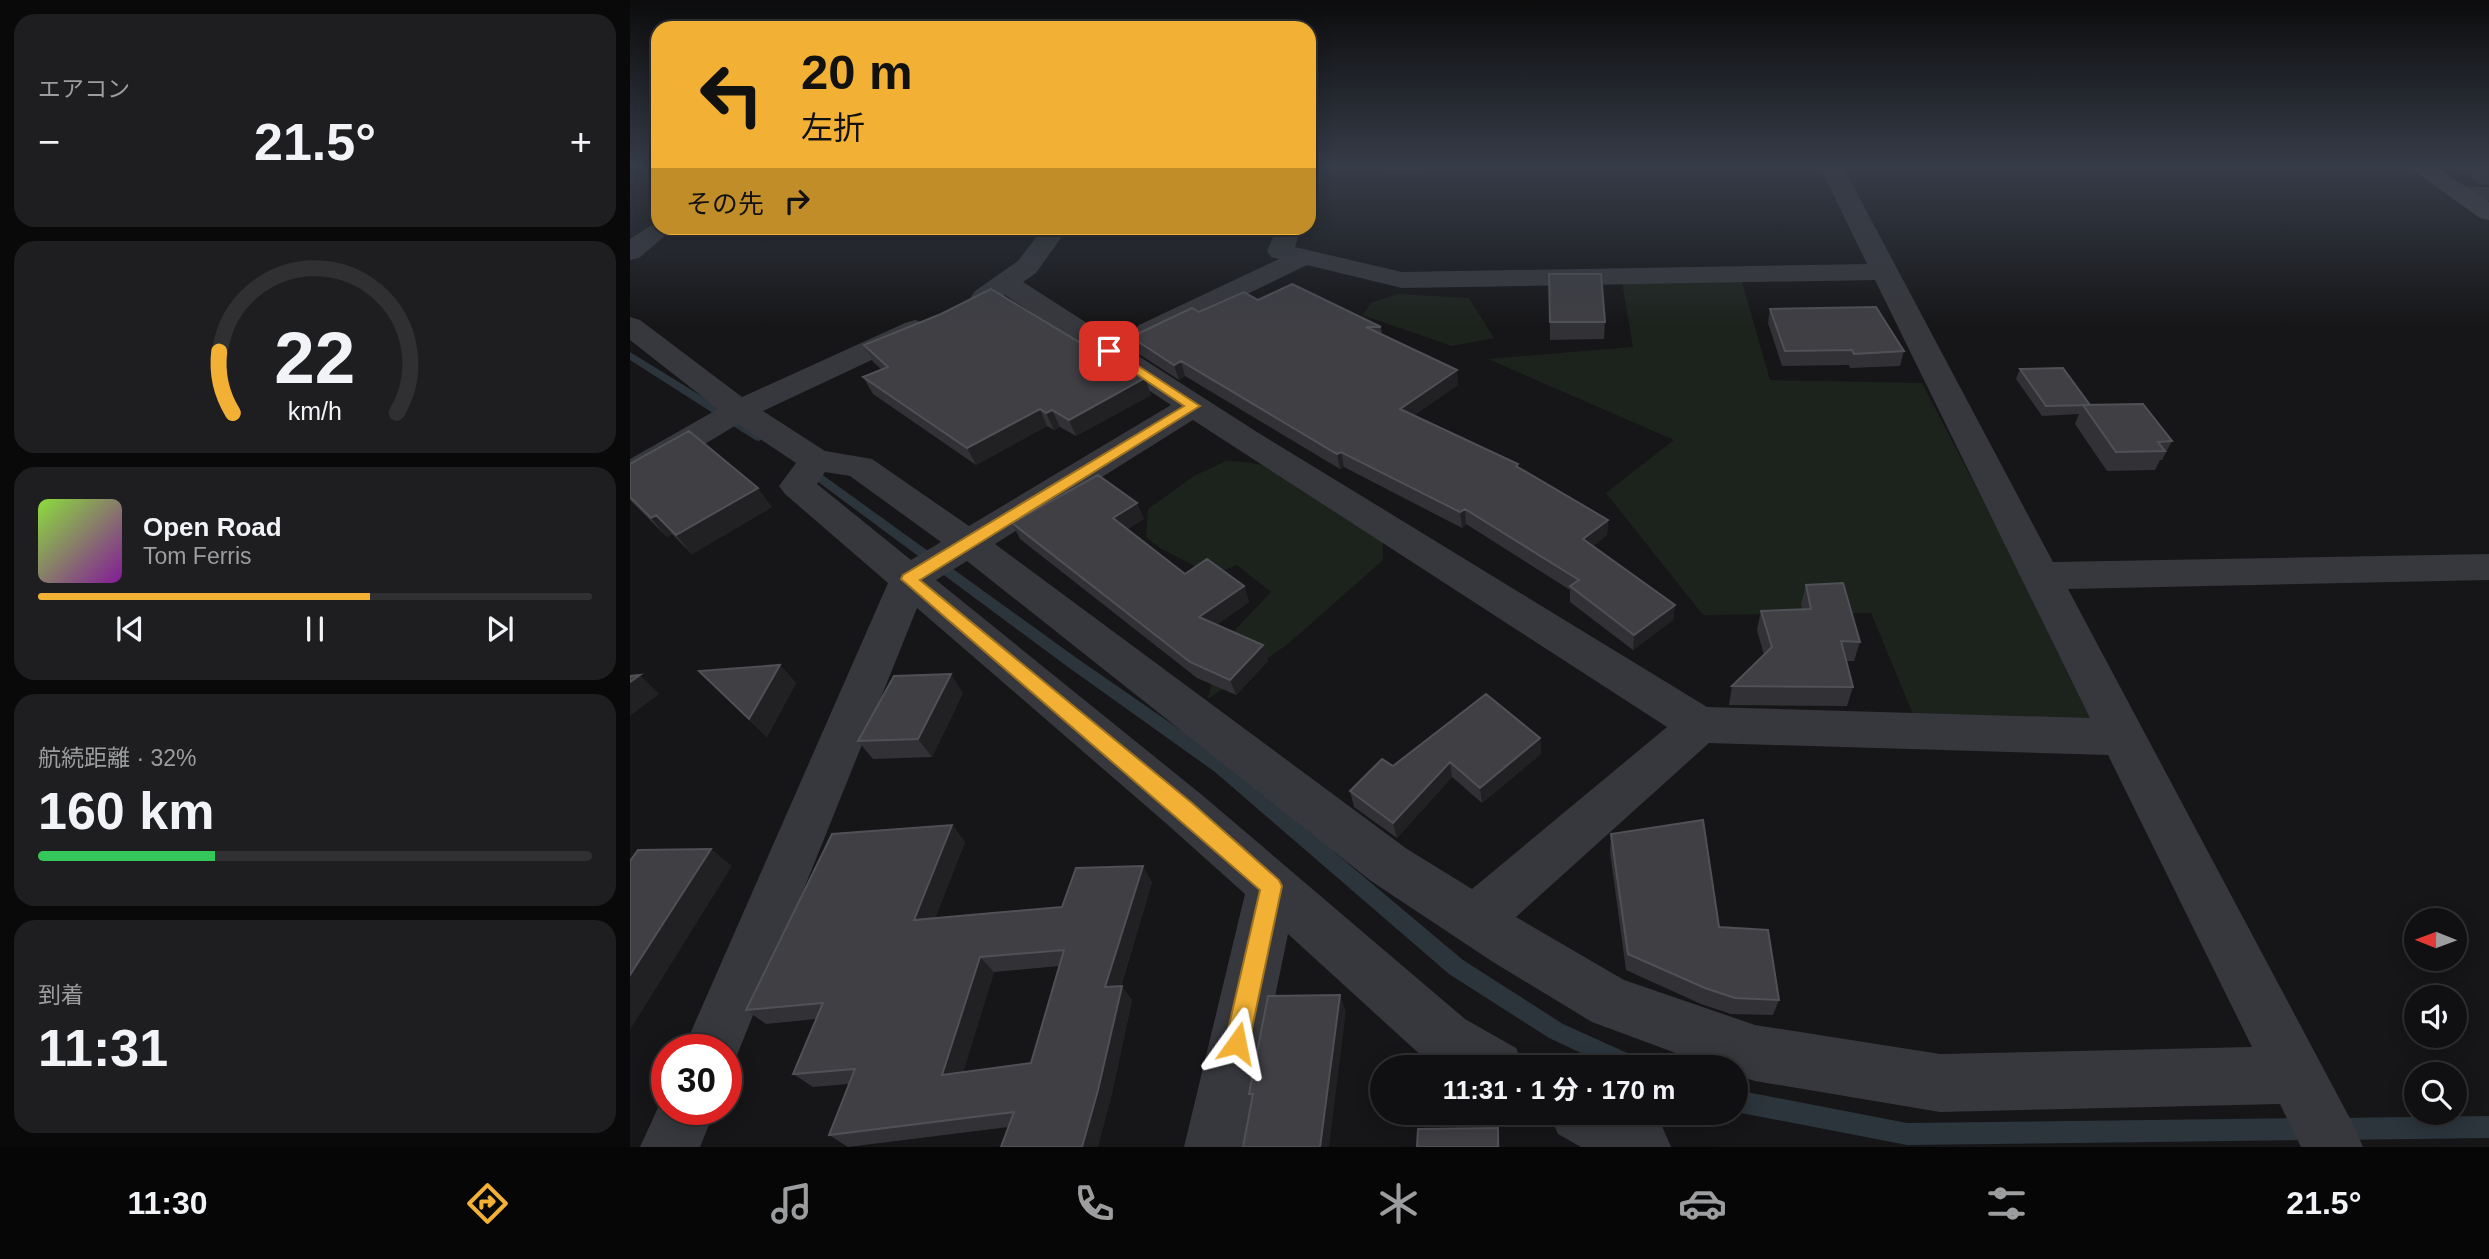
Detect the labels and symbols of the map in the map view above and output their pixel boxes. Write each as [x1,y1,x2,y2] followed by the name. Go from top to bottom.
[1079,321,1139,381] pin
[2404,908,2468,971] north arrow
[1200,1006,1274,1080] position arrow
[651,1034,742,1125] speed limit sign: 30

